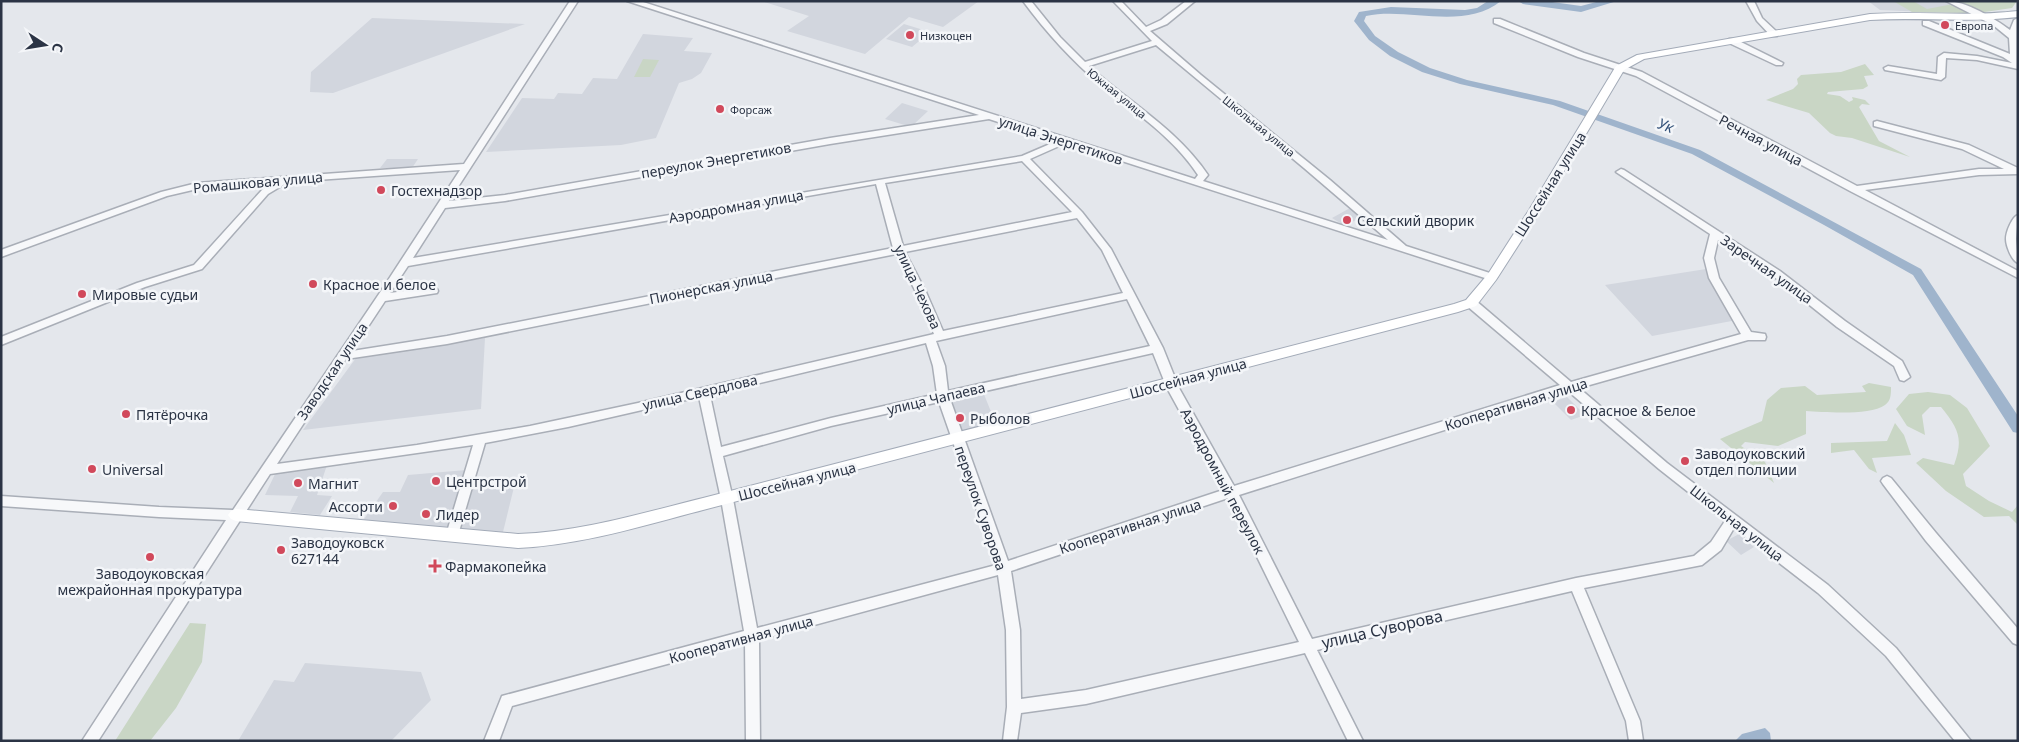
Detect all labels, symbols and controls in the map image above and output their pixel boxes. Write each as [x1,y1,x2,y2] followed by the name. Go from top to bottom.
[1955,18,1993,33] place label: Европа
[1939,19,1951,31] marker: Европа
[20,20,70,70] north arrow
[920,28,972,43] place label: Низкоцен
[904,29,916,41] marker: Низкоцен
[48,41,68,54] text: С
[1084,64,1150,122] street label: Южная улица
[1220,92,1298,160] street label: Школьная улица
[730,102,773,117] place label: Форсаж
[714,103,726,115] marker: Форсаж
[1716,110,1806,170] street label: Речная улица
[997,111,1126,169] street label: улица Энергетиков
[1655,113,1678,137] water label: Ук
[1510,128,1590,240] street label: Шоссейная улица
[639,137,793,183] street label: переулок Энергетиков
[192,167,324,197] street label: Ромашковая улица
[391,181,482,200] place label: Гостехнадзор
[375,184,387,196] marker: Гостехнадзор
[667,185,805,227] street label: Аэродромная улица
[1357,211,1475,230] place label: Сельский дворик
[1341,214,1353,226] marker: Сельский дворик
[1717,230,1817,308] street label: Заречная улица
[890,242,946,332] street label: улица Чехова
[648,266,774,308] street label: Пионерская улица
[323,275,436,294] place label: Красное и белое
[307,278,319,290] marker: Красное и белое
[92,285,198,304] place label: Мировые судьи
[76,288,88,300] marker: Мировые судьи
[292,319,372,423] street label: Заводская улица
[1127,353,1249,403] street label: Шоссейная улица
[641,370,759,414] street label: улица Свердлова
[1442,373,1590,435] street label: Кооперативная улица
[885,377,987,419] street label: улица Чапаева
[1581,401,1696,420] place label: Красное & Белое
[1565,404,1577,416] marker: Красное & Белое
[136,405,208,424] place label: Пятёрочка
[1176,405,1270,558] street label: Аэродромный переулок
[120,408,132,420] marker: Пятёрочка
[970,409,1030,428] place label: Рыболов
[954,412,966,424] marker: Рыболов
[951,443,1011,573] street label: переулок Суворова
[1695,444,1806,479] place label: Заводоуковский отдел полиции
[1679,455,1691,467] marker: Заводоуковский отдел полиции
[736,457,858,505] street label: Шоссейная улица
[102,460,163,479] place label: Universal
[86,463,98,475] marker: Universal
[446,472,527,491] place label: Центрстрой
[308,474,359,493] place label: Магнит
[430,475,442,487] marker: Центрстрой
[292,477,304,489] marker: Магнит
[1686,481,1788,565] street label: Школьная улица
[1057,494,1203,558] street label: Кооперативная улица
[329,497,383,516] place label: Ассорти
[387,500,399,512] marker: Ассорти
[436,505,479,524] place label: Лидер
[420,508,432,520] marker: Лидер
[291,533,385,568] place label: Заводоуковск 627144
[275,544,287,556] marker: Заводоуковск 627144
[144,551,156,563] marker: Заводоуковская межрайонная прокуратура
[445,557,547,576] place label: Фармакопейка
[429,560,441,572] marker: Фармакопейка
[58,564,242,599] place label: Заводоуковская межрайонная прокуратура
[1319,604,1445,654] street label: улица Суворова
[667,611,815,667] street label: Кооперативная улица

